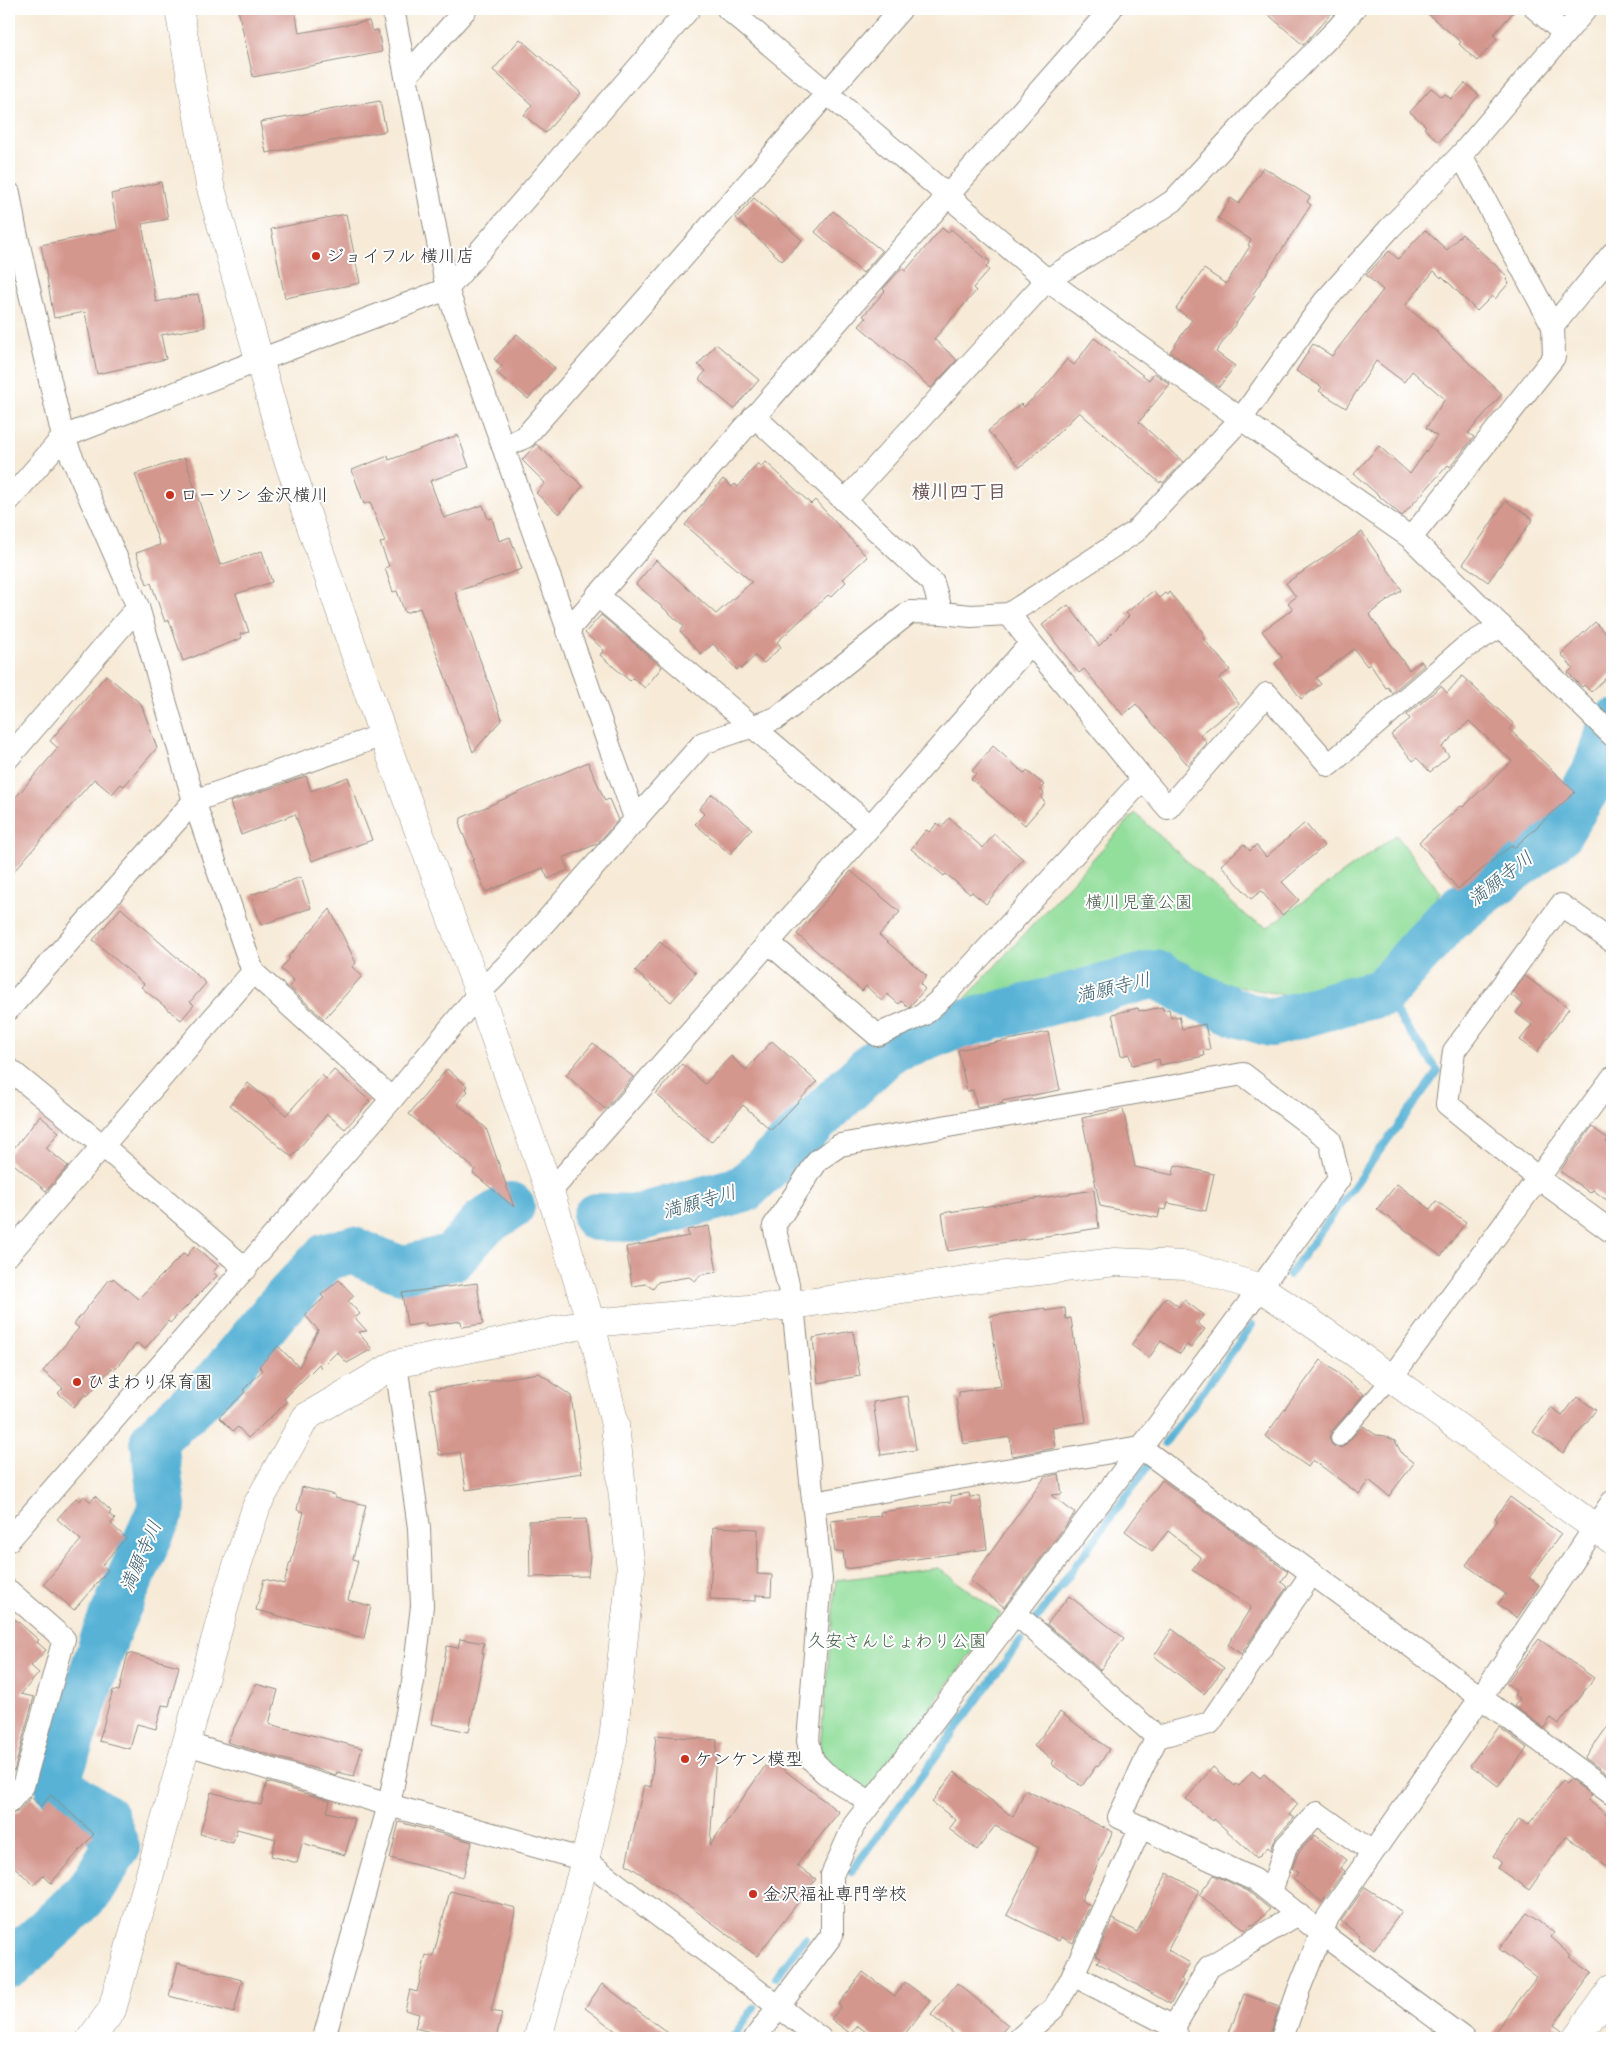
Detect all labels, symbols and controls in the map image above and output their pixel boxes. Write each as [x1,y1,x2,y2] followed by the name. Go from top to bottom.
[326,246,474,267] place label: ジョイフル 横川店
[310,250,322,262] marker: ジョイフル 横川店
[911,481,1007,504] district label: 横川四丁目
[180,485,329,506] place label: ローソン 金沢横川
[164,489,176,501] marker: ローソン 金沢横川
[1464,847,1538,912] water label: 満願寺川
[1085,892,1193,913] park label: 横川児童公園
[1074,969,1153,1008] water label: 満願寺川
[660,1181,739,1224] water label: 満願寺川
[87,1372,213,1393] place label: ひまわり保育園
[71,1376,83,1388] marker: ひまわり保育園
[115,1517,167,1596] water label: 満願寺川
[807,1631,987,1652] park label: 久安さんじょわり公園
[695,1749,803,1770] place label: ケンケン模型
[679,1753,691,1765] marker: ケンケン模型
[763,1884,907,1905] place label: 金沢福祉専門学校
[747,1888,759,1900] marker: 金沢福祉専門学校

